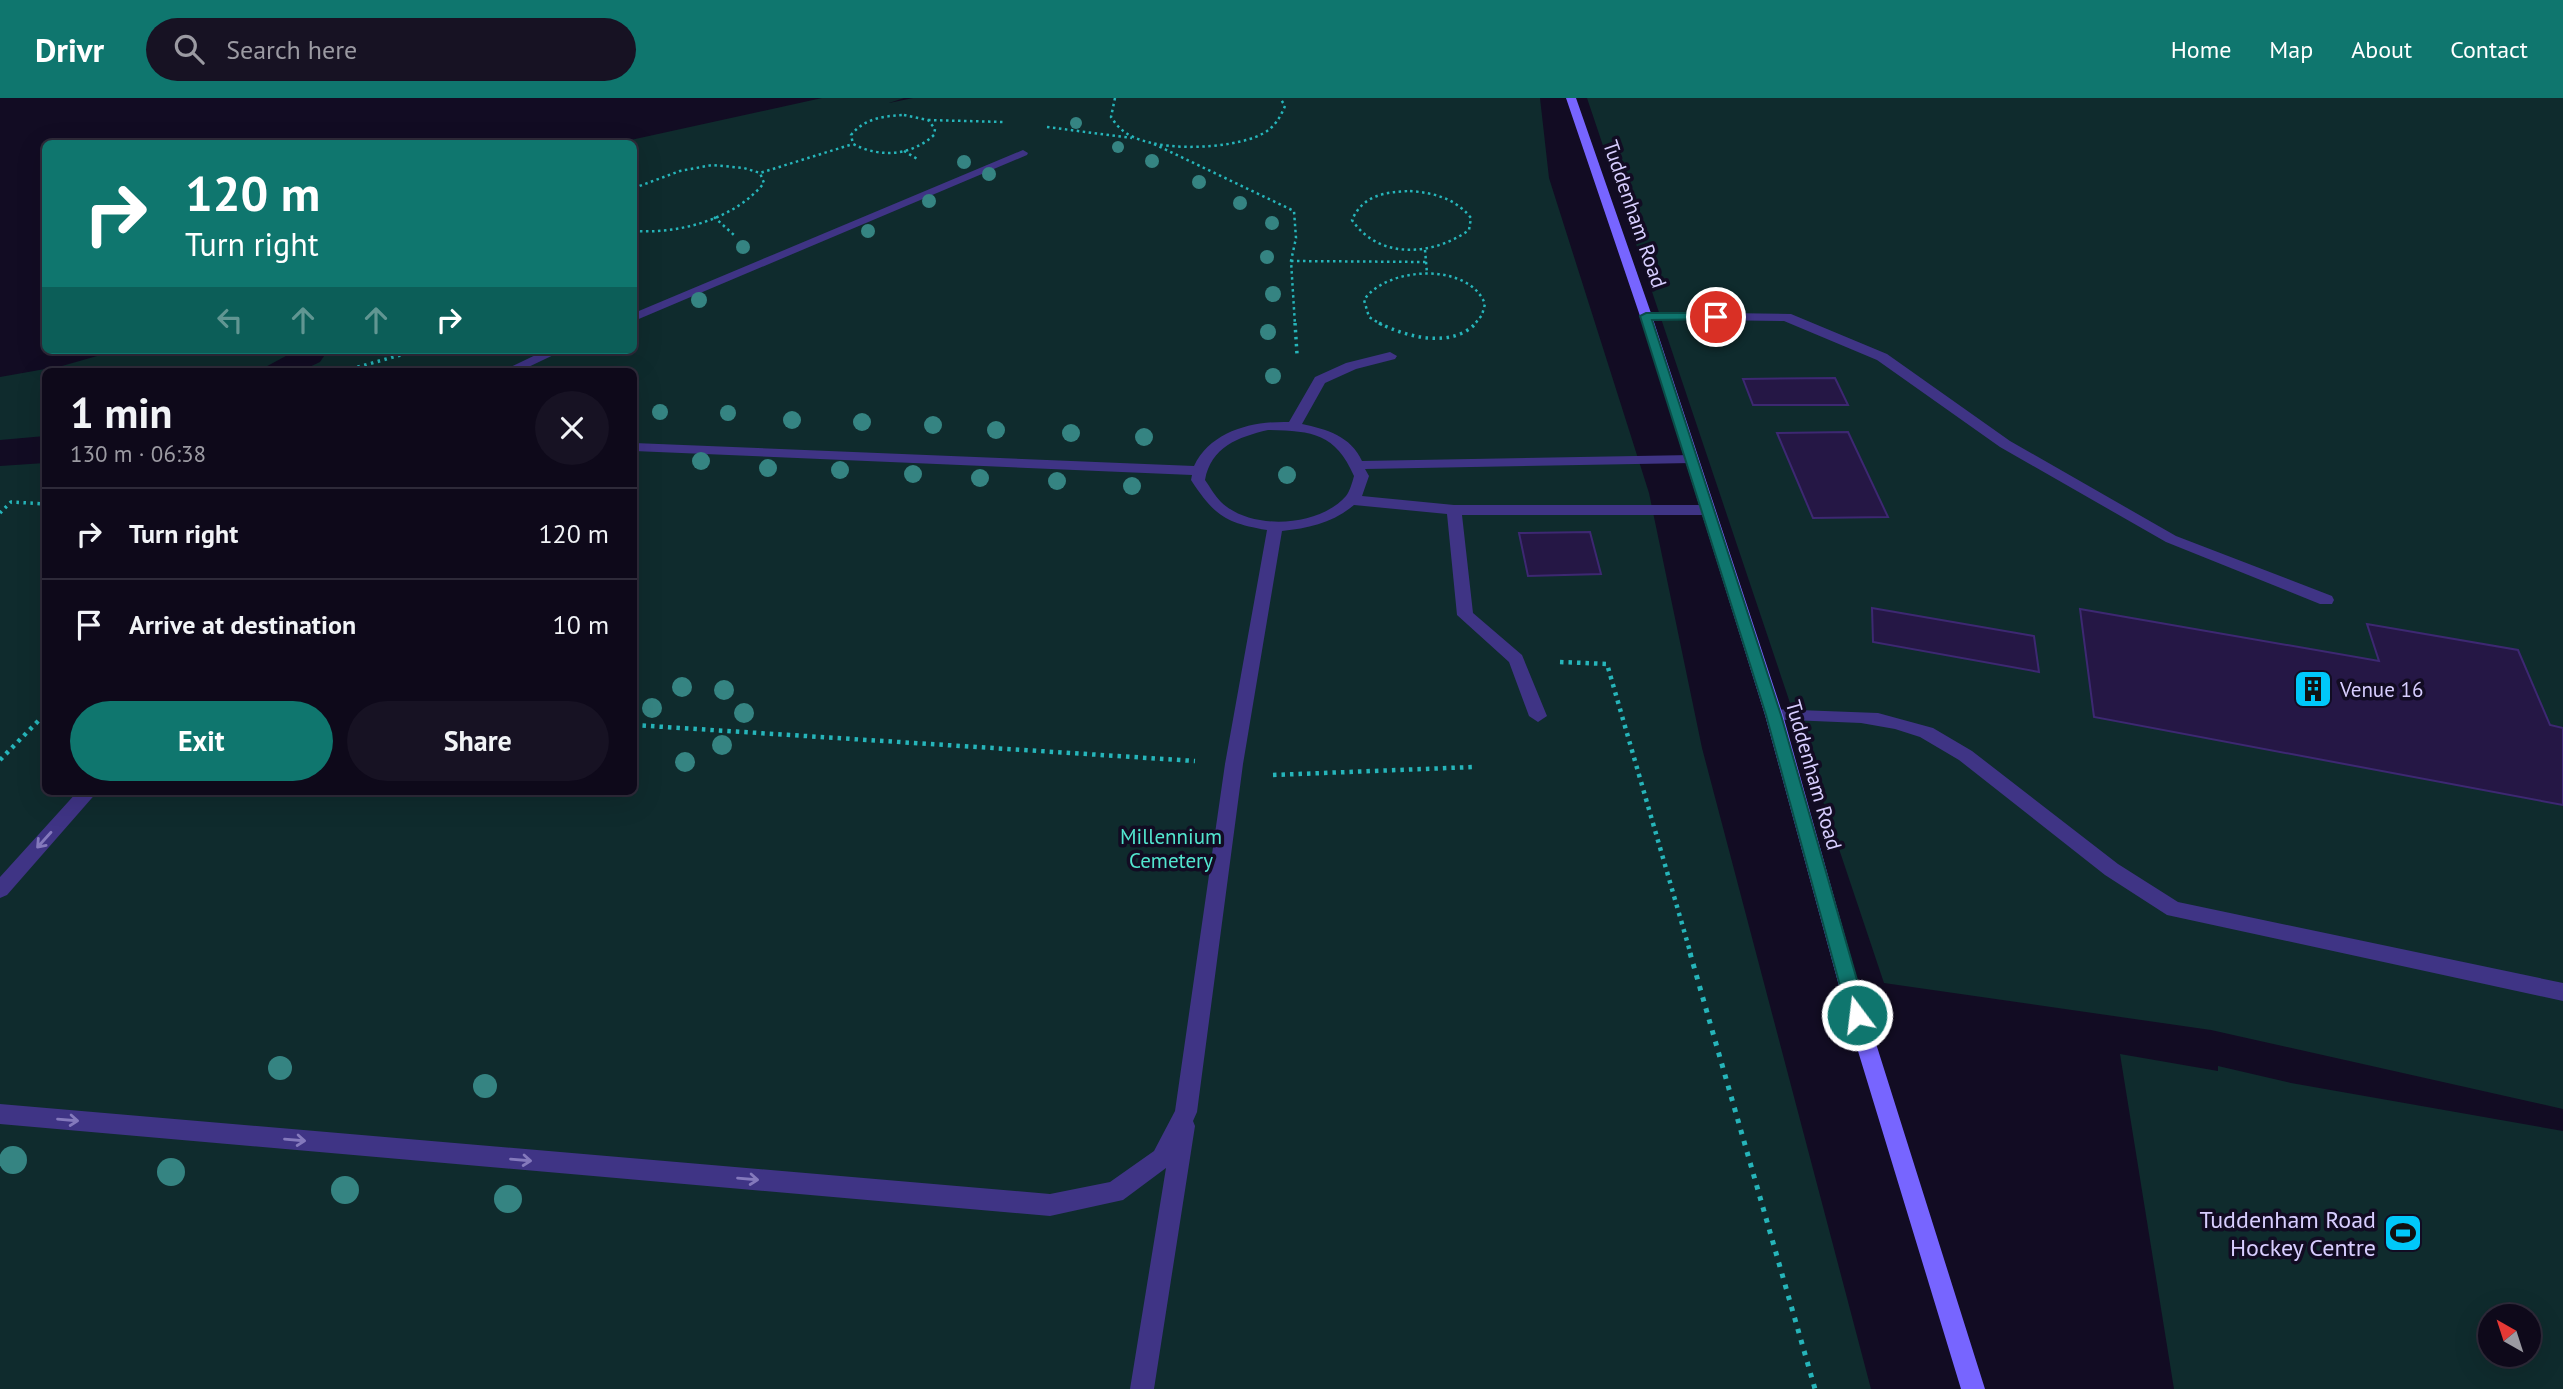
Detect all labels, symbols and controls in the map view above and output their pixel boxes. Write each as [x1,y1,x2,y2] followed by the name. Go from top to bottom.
[146,18,636,81] search box
[35,28,104,71] text: Drivr
[170,30,208,68] icon: search
[226,33,357,66] text: Search here
[2171,34,2231,65] text: Home
[2269,34,2313,65] text: Map
[2351,34,2412,65] text: About
[2450,34,2528,65] text: Contact
[1597,137,1673,291] street label: Tuddenham Road
[185,161,320,225] text: 120 m
[70,168,161,259] icon: right
[185,223,319,265] text: Turn right
[1686,287,1746,347] pin
[1697,298,1735,336] icon: arrive
[211,301,249,339] icon: left
[284,301,322,339] icon: ahead
[357,301,395,339] icon: ahead
[430,301,468,339] icon: right
[70,385,172,440] text: 1 min
[535,391,609,465] button: close
[70,439,206,468] text: 130 m · 06:38
[70,515,108,553] icon: right
[129,517,238,550] text: Turn right
[538,517,609,550] text: 120 m
[70,606,108,644] icon: arrive
[129,608,356,641] text: Arrive at destination
[553,608,609,641] text: 10 m
[2292,668,2334,710] building icon: Venue 16
[2339,676,2423,703] place label: Venue 16
[1780,697,1848,853] street label: Tuddenham Road
[70,701,333,781] button: Exit
[347,701,609,781] button: Share
[1120,823,1222,874] park label: Millennium Cemetery
[36,831,53,848] one-way arrow
[1820,978,1894,1052] position arrow
[56,1114,79,1127] one-way arrow
[283,1134,305,1147] one-way arrow
[510,1154,532,1167] one-way arrow
[736,1173,759,1186] one-way arrow
[2199,1204,2376,1263] place label: Tuddenham Road Hockey Centre
[2382,1212,2424,1254] sports icon: Tuddenham Road Hockey Centre
[2478,1304,2541,1367] north arrow
[2478,1304,2541,1367] map controls

